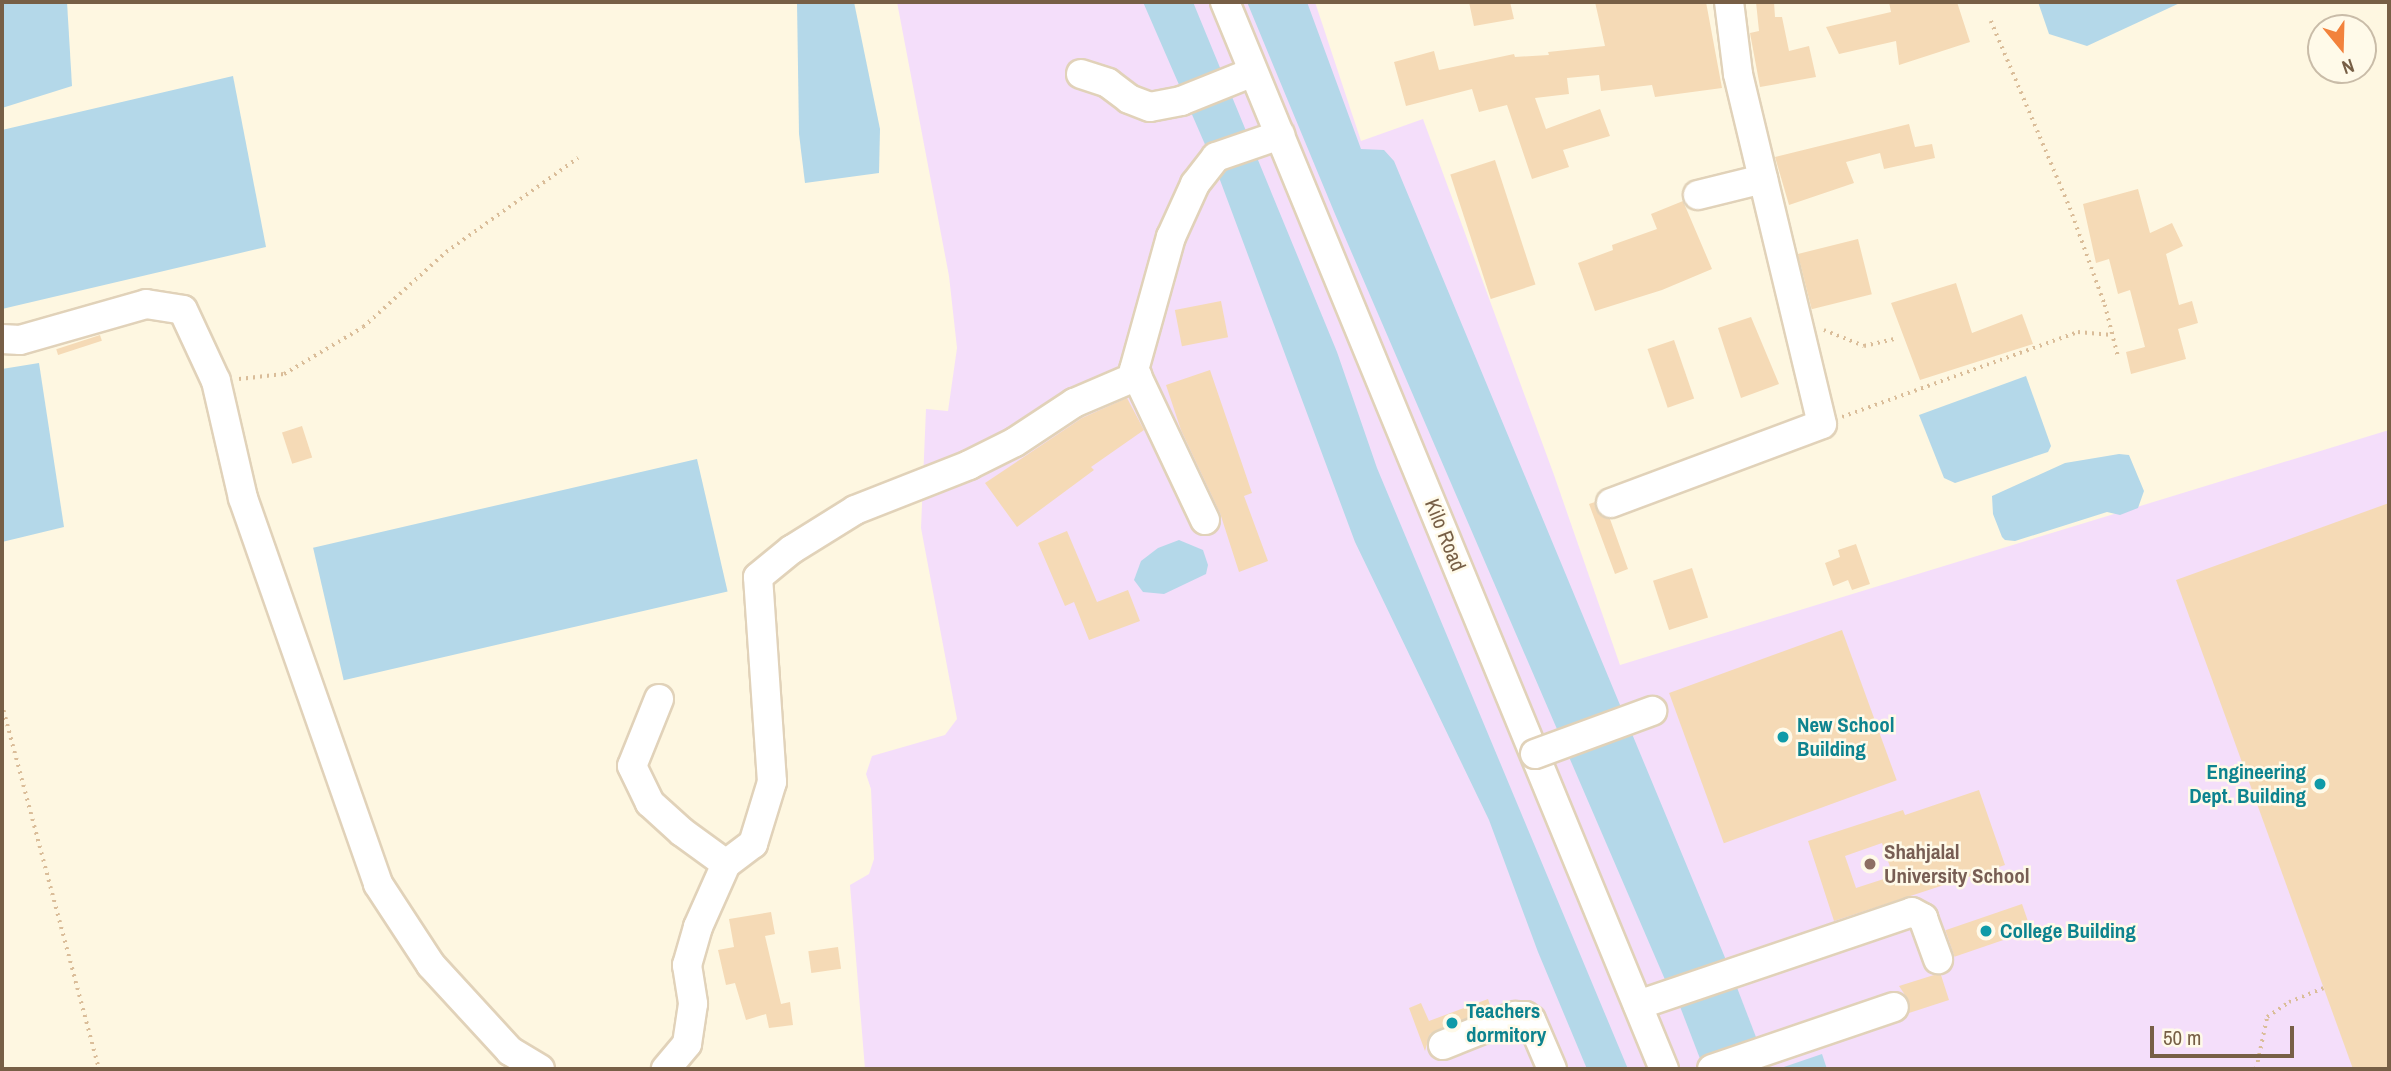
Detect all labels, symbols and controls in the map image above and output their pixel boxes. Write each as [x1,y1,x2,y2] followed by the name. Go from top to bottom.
[2307,14,2377,84] north arrow
[2339,53,2358,81] text: N
[1419,495,1471,575] street label: Kilo Road
[1797,712,1895,762] place label: New School Building
[1775,729,1791,745] marker: New School Building
[2189,759,2306,809] place label: Engineering Dept. Building
[2312,776,2328,792] marker: Engineering Dept. Building
[1884,839,2029,889] place label: Shahjalal University School
[1862,856,1878,872] marker: Shahjalal University School
[2000,918,2136,944] place label: College Building
[1978,923,1994,939] marker: College Building
[1466,998,1546,1048] place label: Teachers dormitory
[2153,1012,2296,1056] scale bar
[1444,1015,1460,1031] marker: Teachers dormitory
[2163,1023,2201,1052] text: 50 m

